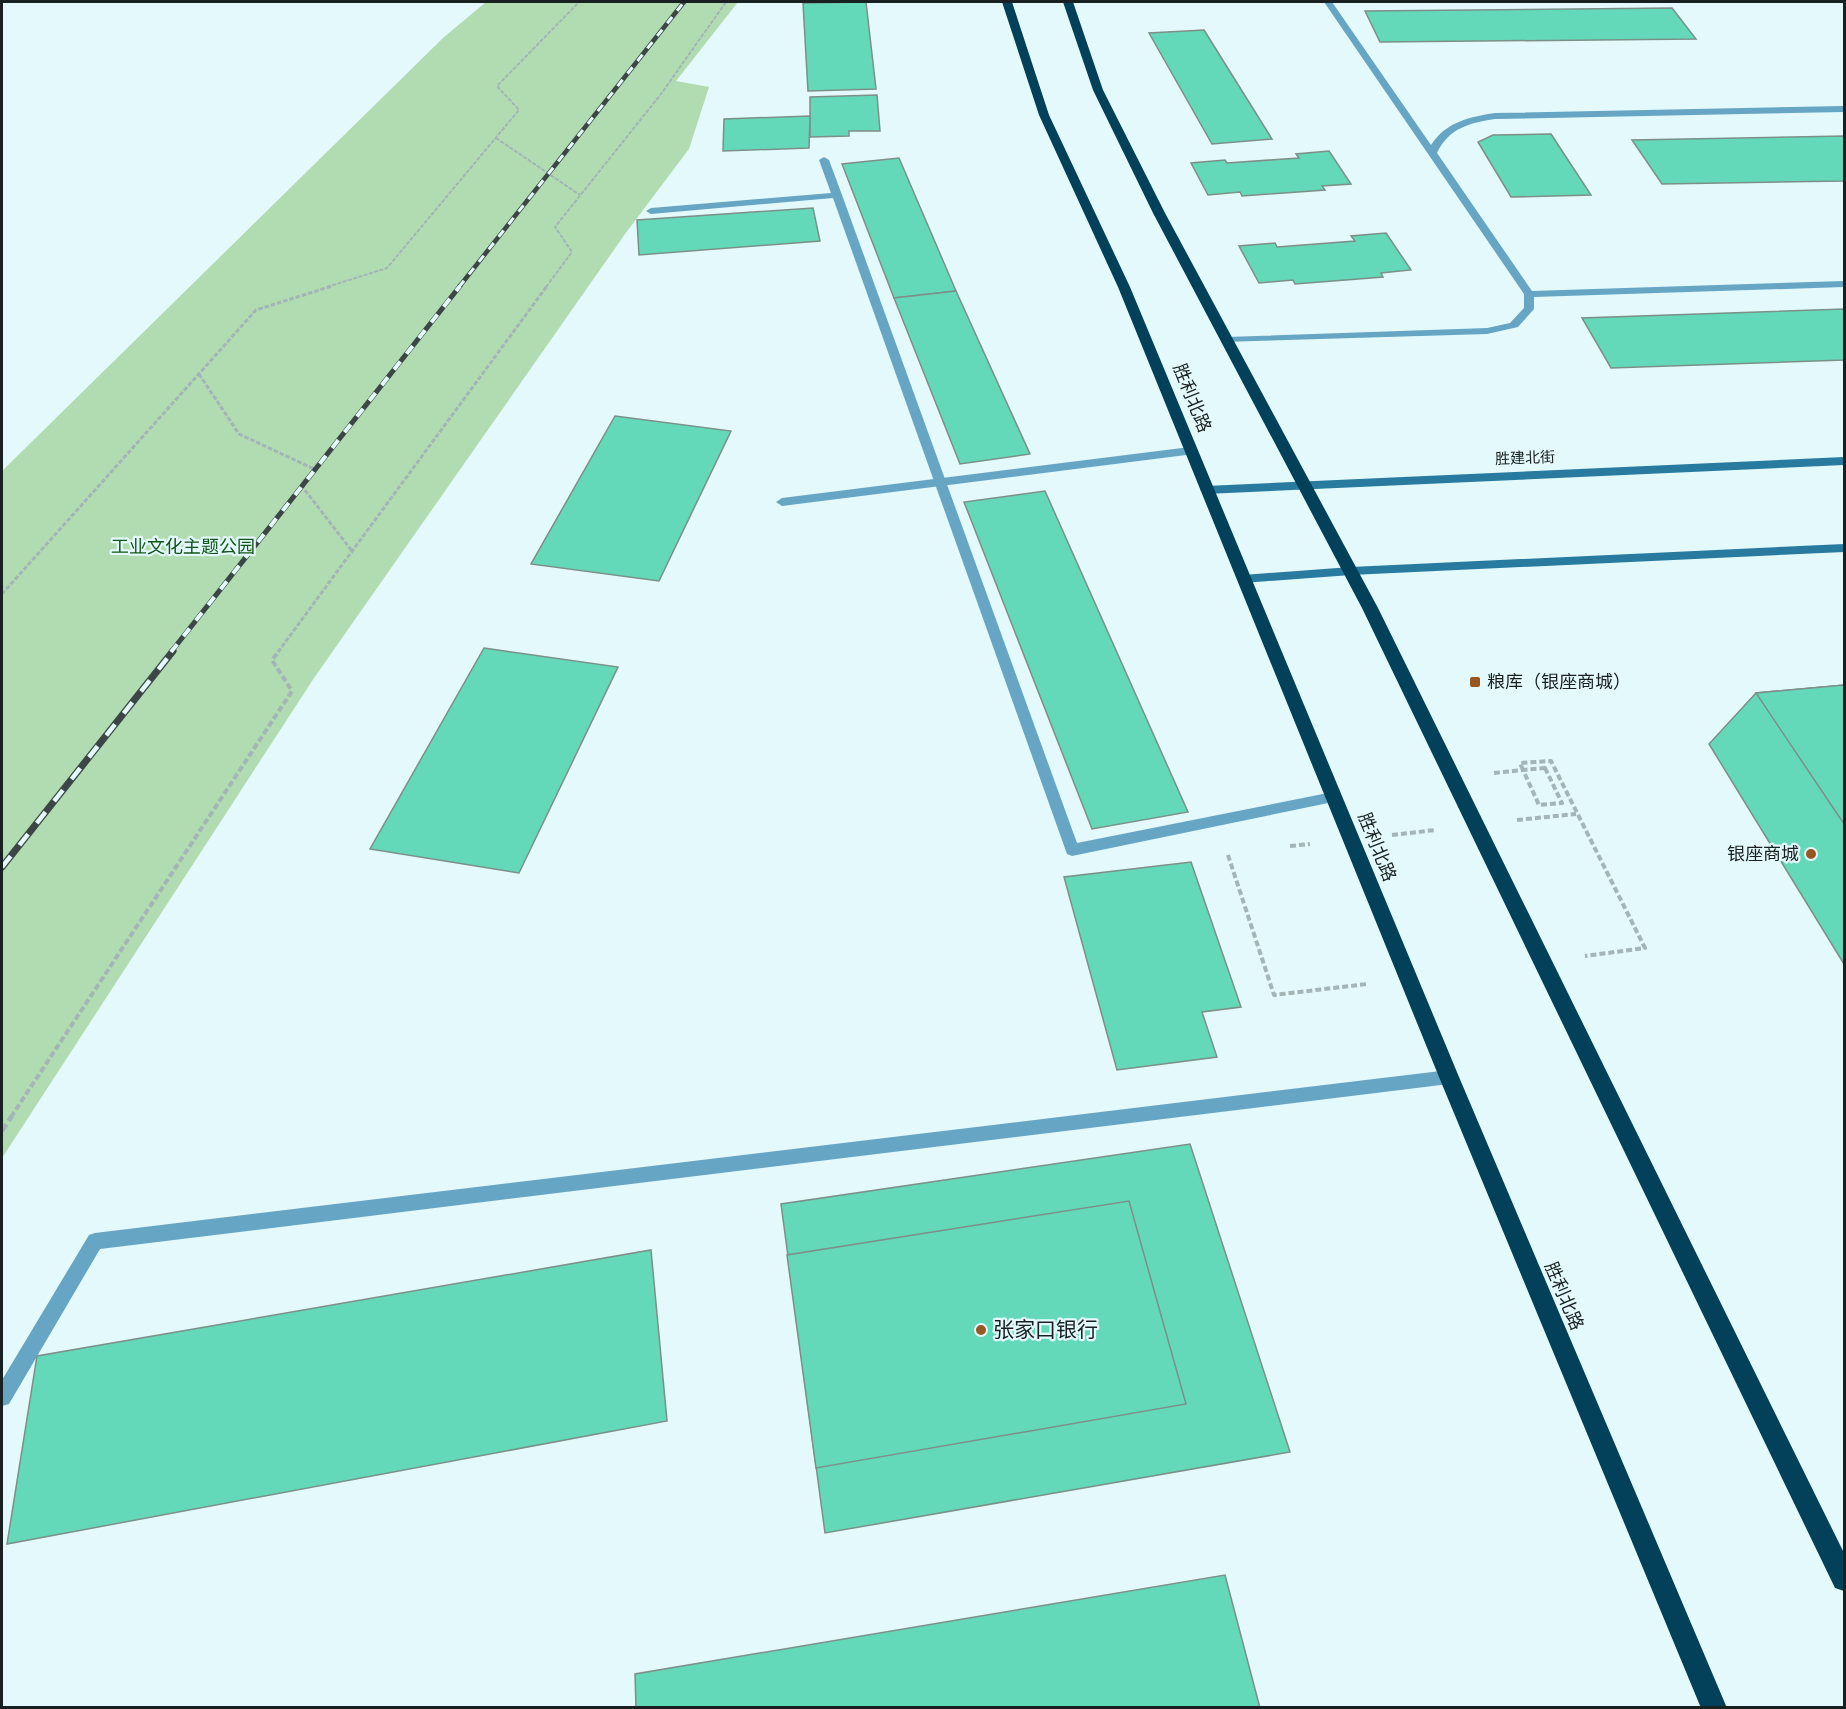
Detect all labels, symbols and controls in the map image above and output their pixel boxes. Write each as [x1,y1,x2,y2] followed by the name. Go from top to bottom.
[1169,361,1216,435] street label: 胜利北路
[1495,448,1555,468] street label: 胜建北街
[111,536,255,557] park label: 工业文化主题公园
[1487,671,1631,692] place label: 粮库（银座商城）
[1468,675,1482,689] marker: 粮库（银座商城）
[1354,810,1401,884] street label: 胜利北路
[1727,843,1799,864] place label: 银座商城
[1804,847,1818,861] marker: 银座商城
[1541,1259,1588,1333] street label: 胜利北路
[993,1317,1098,1342] place label: 张家口银行
[974,1323,988,1337] marker: 张家口银行

